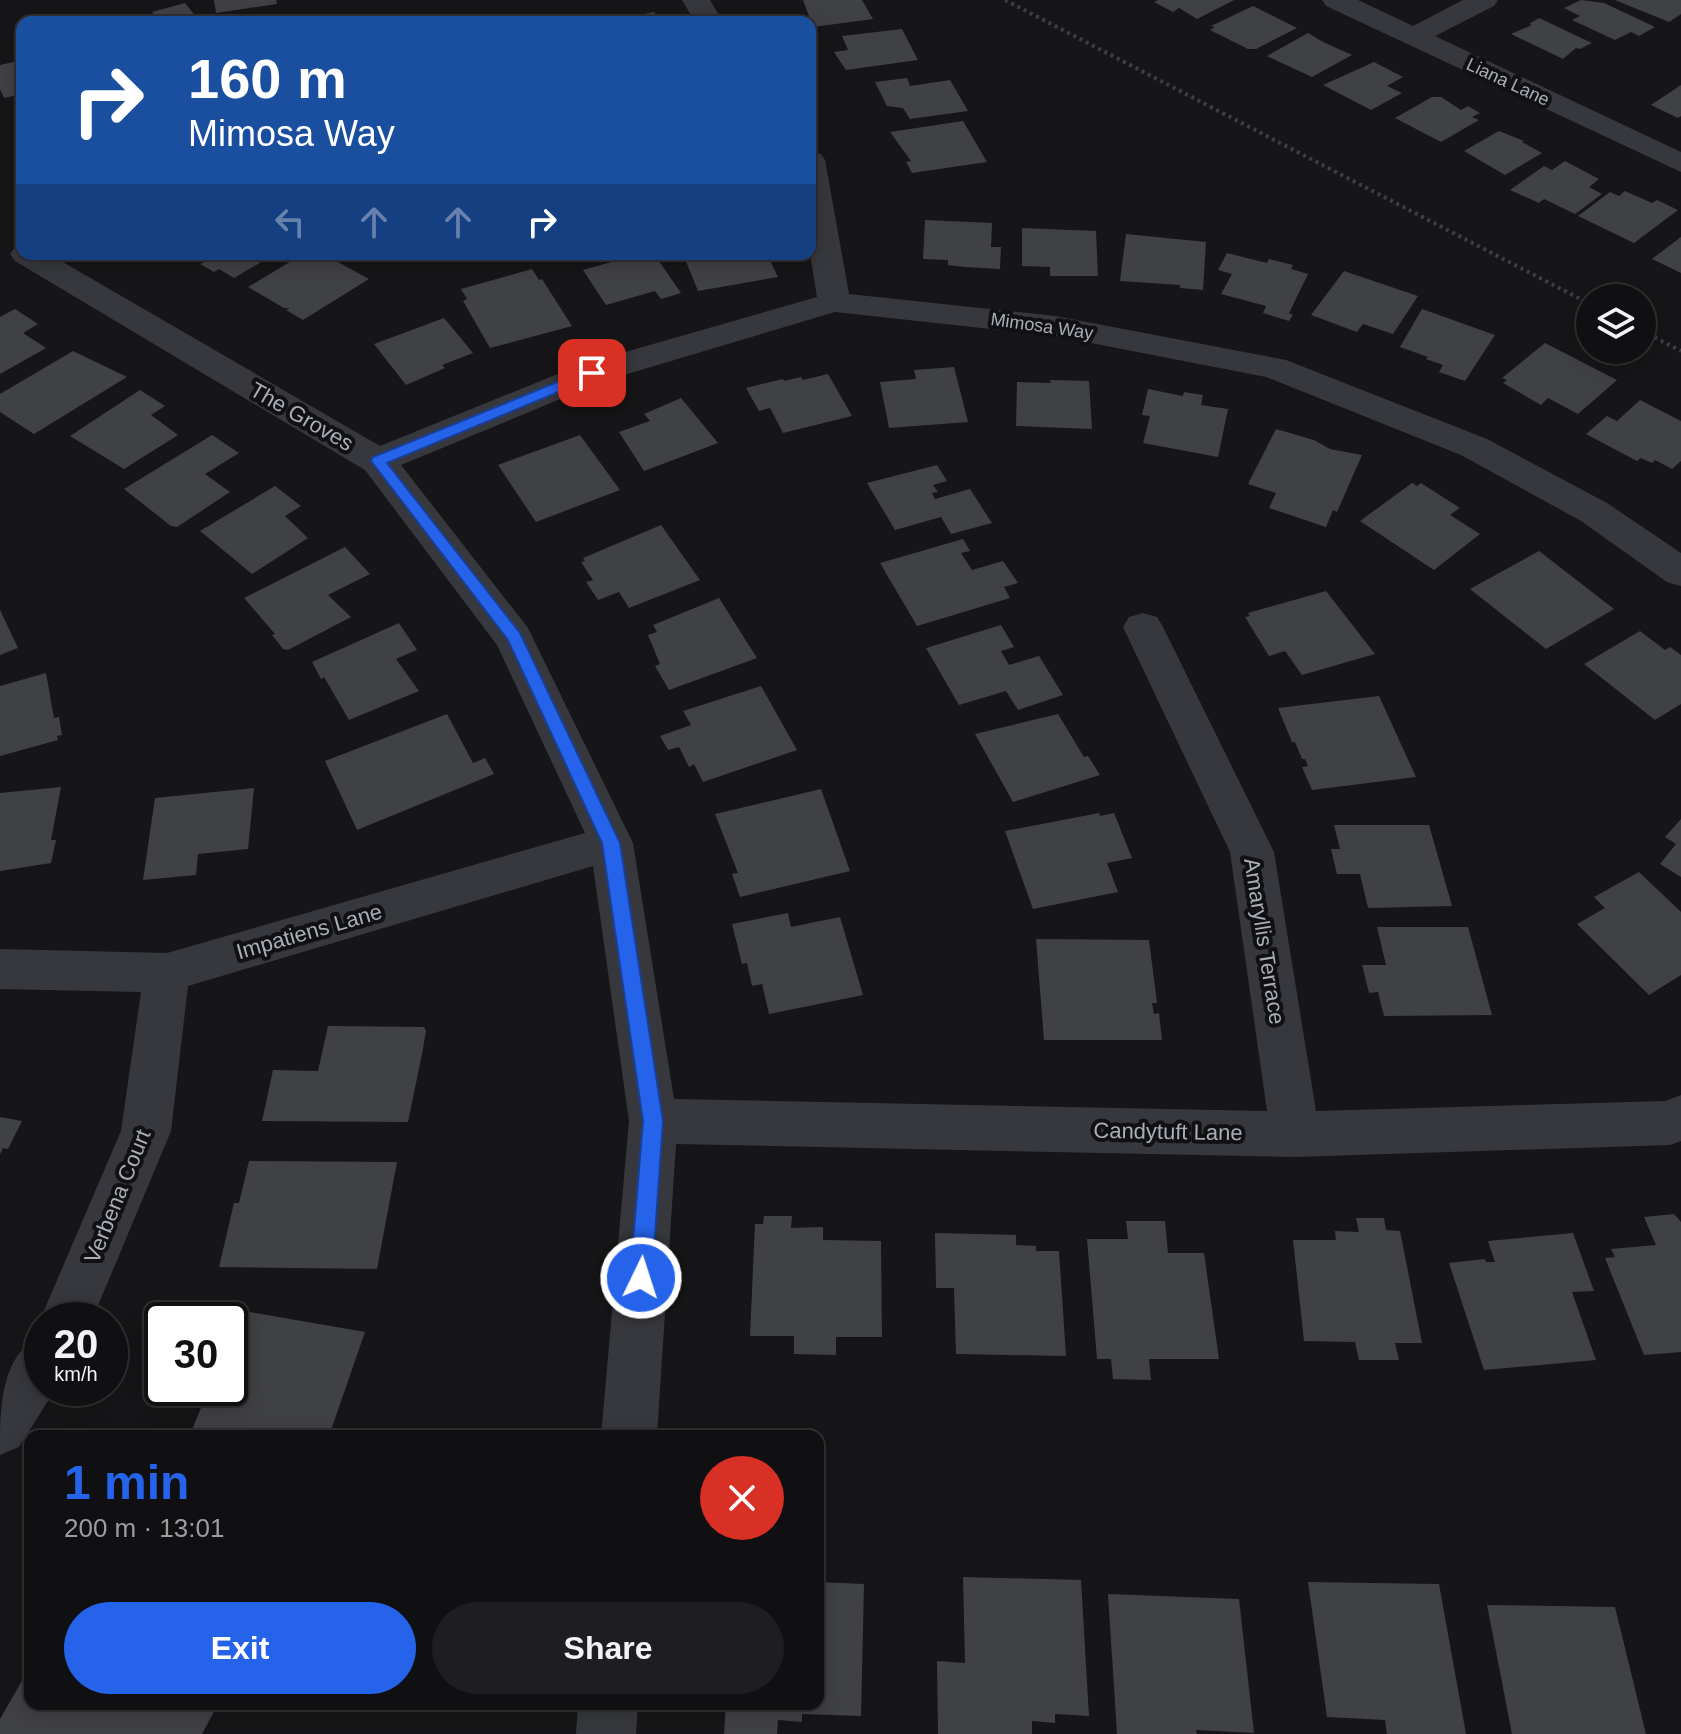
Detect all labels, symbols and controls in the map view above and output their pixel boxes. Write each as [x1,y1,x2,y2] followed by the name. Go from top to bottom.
[188,47,347,110] text: 160 m
[56,48,160,152] icon: right
[1463,54,1553,110] street label: Liana Lane
[188,113,395,154] text: Mimosa Way
[268,200,312,244] icon: left
[352,200,396,244] icon: ahead
[436,200,480,244] icon: ahead
[520,200,564,244] icon: right
[1576,284,1656,364] map controls
[1576,284,1656,364] button: layers
[989,309,1095,343] street label: Mimosa Way
[558,339,626,407] pin
[570,351,614,395] icon: arrive
[246,377,358,456] street label: The Groves
[1239,856,1290,1026] street label: Amaryllis Terrace
[233,899,385,964] street label: Impatiens Lane
[1093,1118,1243,1145] street label: Candytuft Lane
[79,1126,156,1267] street label: Verbena Court
[599,1236,683,1320] position arrow
[144,1302,248,1406] speed limit sign: 30
[54,1322,98,1366] text: 20
[54,1363,98,1385] text: km/h
[64,1456,189,1509] text: 1 min
[700,1456,784,1540] button: close
[64,1513,224,1543] text: 200 m · 13:01
[64,1602,416,1694] button: Exit
[432,1602,784,1694] button: Share

